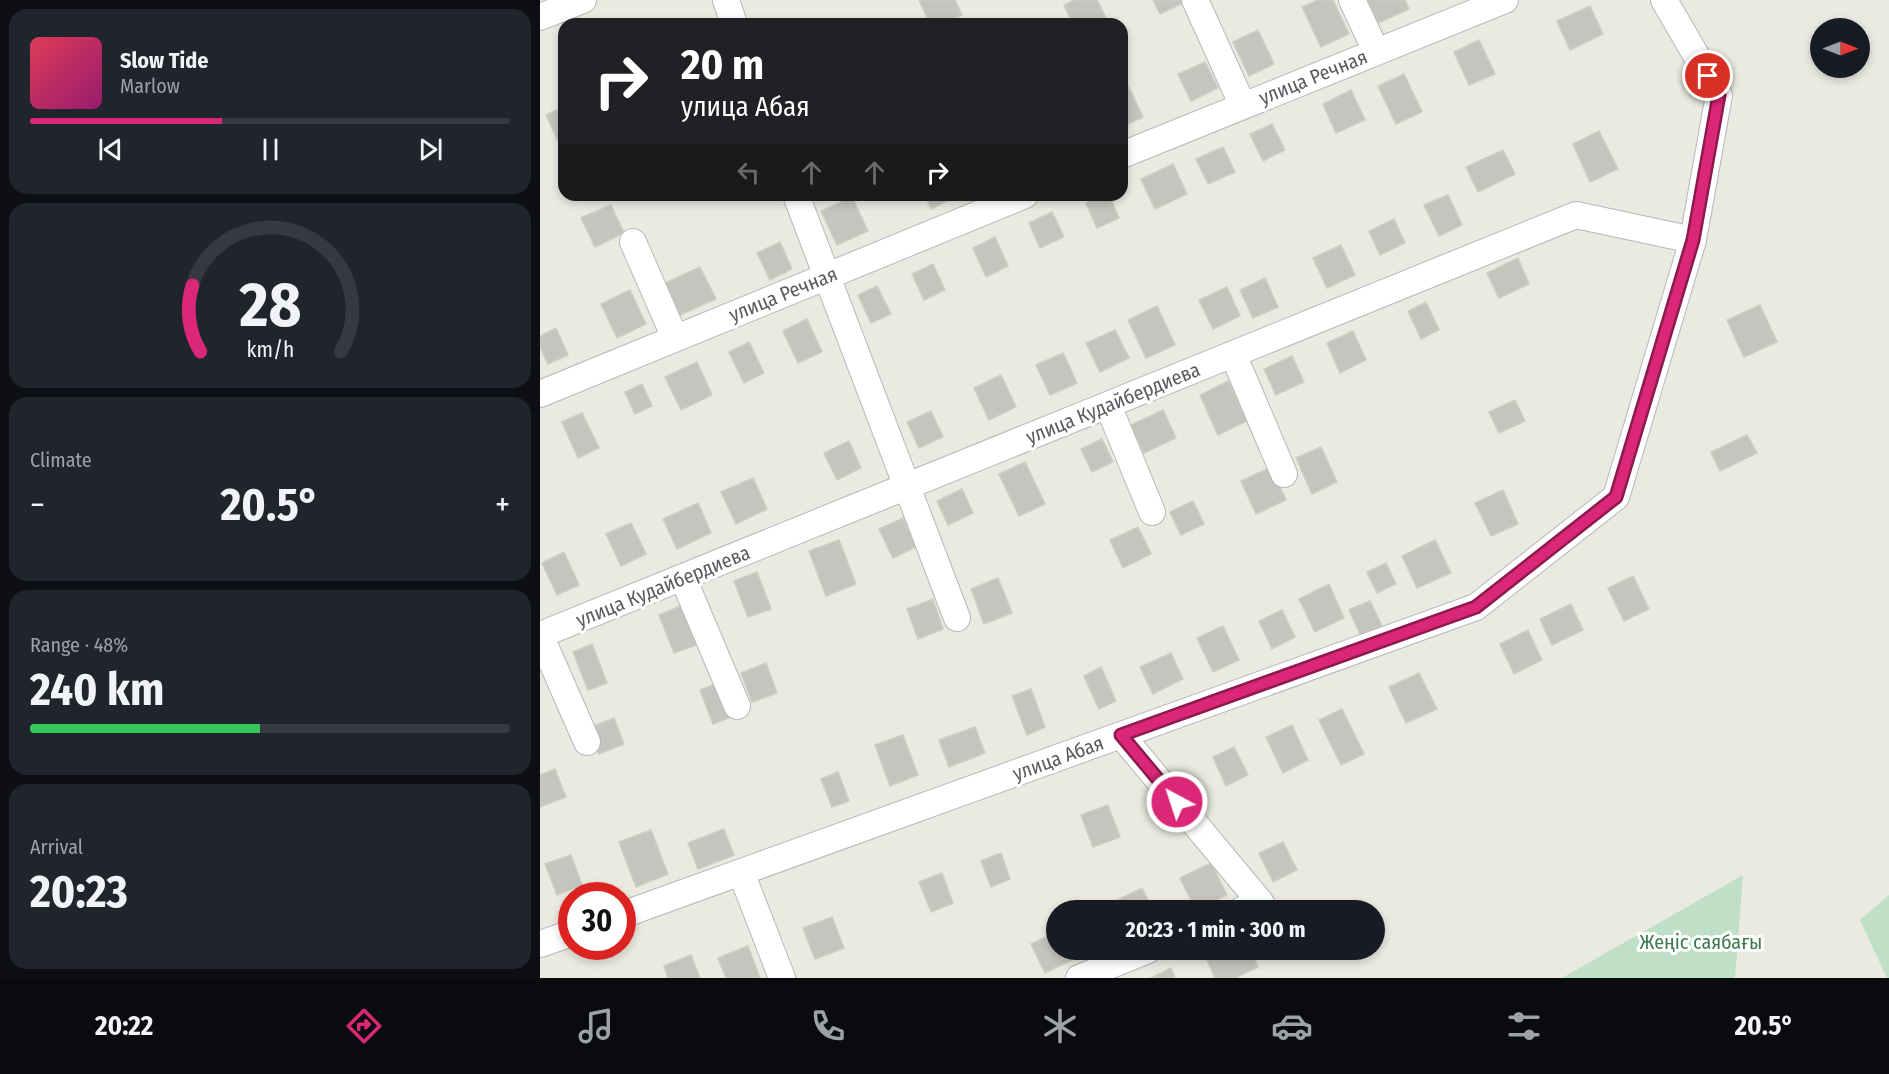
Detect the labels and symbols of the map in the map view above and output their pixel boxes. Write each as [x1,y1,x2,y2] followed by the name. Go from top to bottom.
[1810,18,1870,78] north arrow
[1255,44,1371,110] street label: улица Речная
[1682,50,1733,101] pin
[725,261,841,327] street label: улица Речная
[1022,357,1204,449] street label: улица Кудайбердиева
[572,540,754,632] street label: улица Кудайбердиева
[1009,730,1107,786] street label: улица Абая
[1145,770,1209,834] position arrow
[558,882,636,960] speed limit sign: 30
[1640,930,1762,954] park label: Жеңіс саябағы

